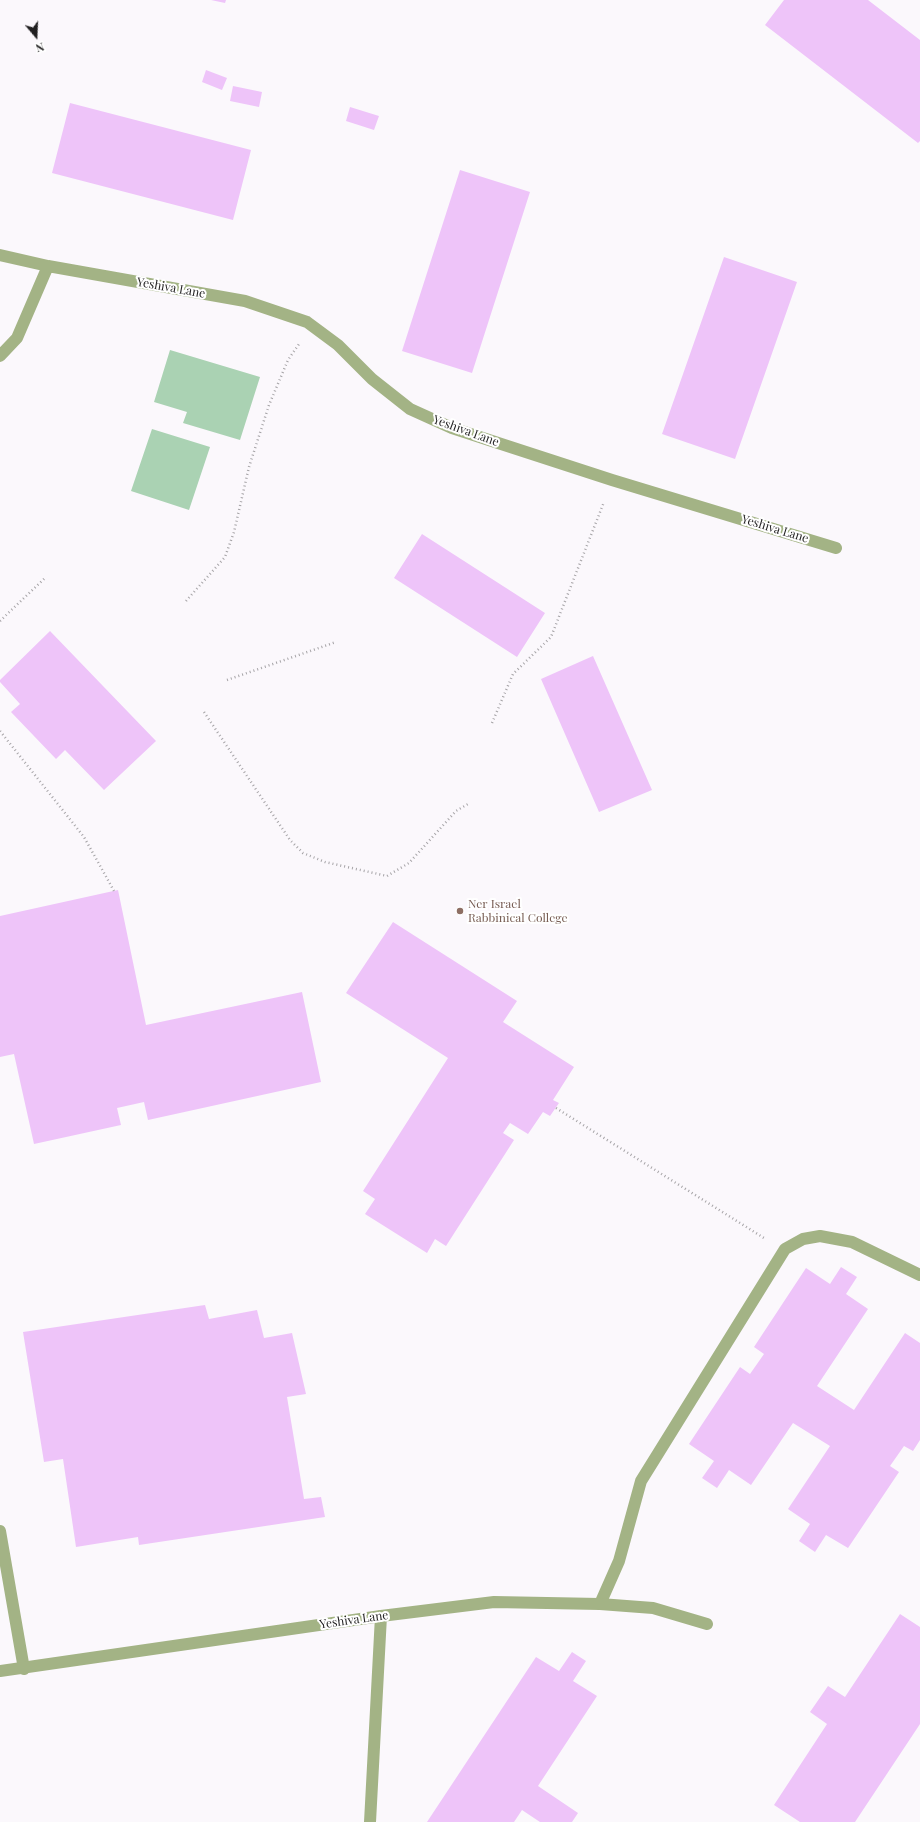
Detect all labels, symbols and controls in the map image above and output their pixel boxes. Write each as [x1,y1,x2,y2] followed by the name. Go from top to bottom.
[16,16,56,56] north arrow
[34,39,46,56] text: N
[136,275,206,301] street label: Yeshiva Lane
[431,412,501,450] street label: Yeshiva Lane
[740,512,810,546] street label: Yeshiva Lane
[468,897,568,925] place label: Ner Israel Rabbinical College
[455,906,465,916] marker: Ner Israel Rabbinical College
[319,1608,389,1632] street label: Yeshiva Lane

